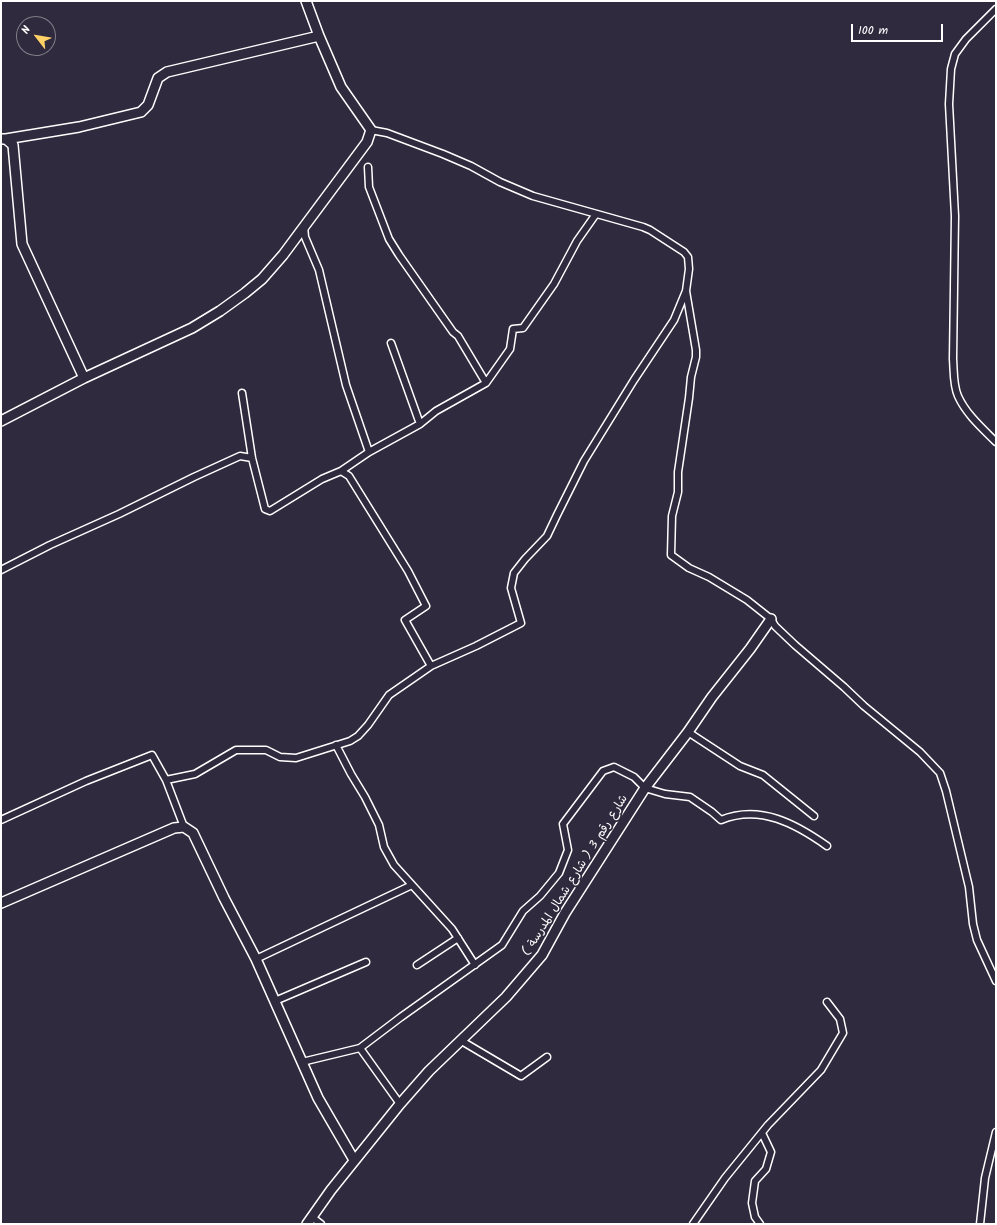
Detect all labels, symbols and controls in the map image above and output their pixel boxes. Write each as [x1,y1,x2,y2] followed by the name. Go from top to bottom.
[16,16,56,56] north arrow
[853,16,945,42] scale bar
[858,21,888,40] text: 100 m
[17,23,36,38] text: N
[520,793,632,959] street label: شارع رقم 3 ( شارع شمال المدرسة )

